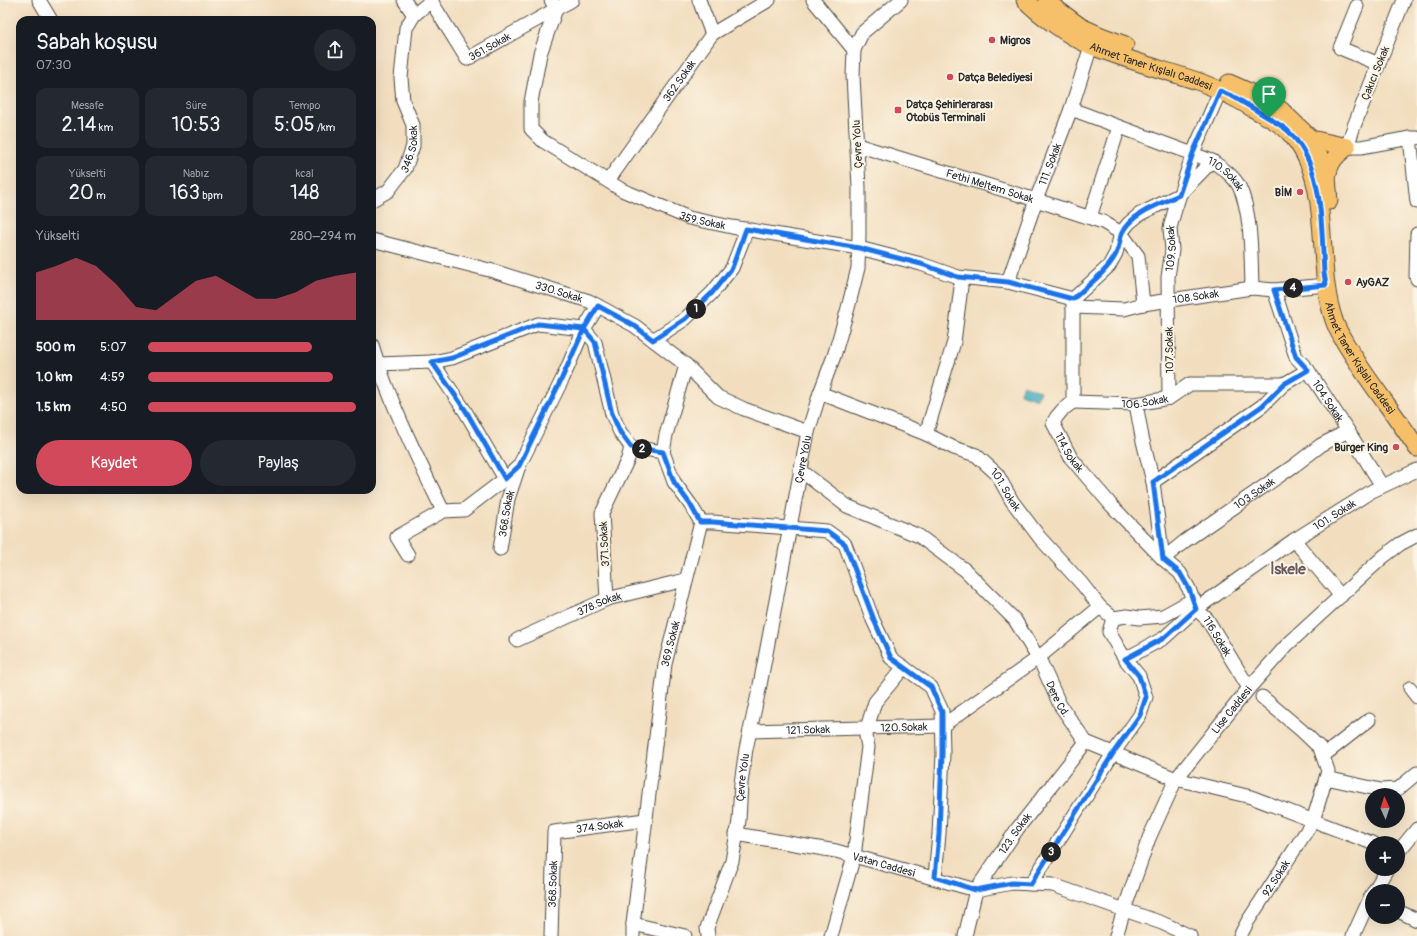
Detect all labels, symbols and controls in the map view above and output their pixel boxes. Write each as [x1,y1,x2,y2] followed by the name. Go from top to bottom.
[36,28,158,56] text: Sabah koşusu
[314,29,356,71] button: share
[466,30,513,64] street label: 361.Sokak
[1000,34,1031,47] place label: Migros
[987,35,997,45] marker: Migros
[1088,40,1215,93] street label: Ahmet Taner Kışlalı Caddesi
[1359,44,1392,102] street label: Çakıcı Sokak
[36,57,71,73] text: 07:30
[660,57,699,104] street label: 362.Sokak
[958,71,1033,84] place label: Datça Belediyesi
[945,72,955,82] marker: Datça Belediyesi
[1252,77,1286,118] pin
[1258,83,1280,105] icon: arrive
[906,98,993,124] place label: Datça Şehirlerarası Otobüs Terminali
[71,99,104,112] text: Mesafe
[185,99,207,112] text: Süre
[289,99,320,112] text: Tempo
[893,105,903,115] marker: Datça Şehirlerarası Otobüs Terminali
[61,112,96,137] text: 2.14
[172,112,220,137] text: 10:53
[274,112,315,137] text: 5:05
[850,120,865,168] street label: Çevre Yolu
[96,121,113,134] text: km
[315,121,335,134] text: /km
[398,125,420,176] street label: 346.Sokak
[1036,141,1064,187] street label: 111. Sokak
[1206,154,1246,193] street label: 110.Sokak
[69,167,106,180] text: Yükselti
[183,167,209,180] text: Nabız
[296,167,314,180] text: kcal
[944,167,1035,206] street label: Fethi Meltem Sokak
[69,180,94,205] text: 20
[169,180,200,205] text: 163
[290,180,319,205] text: 148
[1275,185,1292,199] place label: BİM
[1295,187,1305,197] marker: BİM
[94,189,106,202] text: m
[200,189,223,202] text: bpm
[677,209,727,233] street label: 359.Sokak
[1163,223,1179,272] street label: 109.Sokak
[36,228,79,244] text: Yükselti
[290,228,356,244] text: 280–294 m
[1356,276,1390,289] place label: AyGAZ
[1343,277,1353,287] marker: AyGAZ
[1283,278,1303,298] pin: 4
[534,279,584,306] street label: 330.Sokak
[1290,281,1296,294] text: 4
[1172,287,1220,307] street label: 108.Sokak
[686,299,706,319] pin: 1
[1322,300,1398,417] street label: Ahmet Taner Kışlalı Caddesi
[694,302,698,315] text: 1
[1163,326,1176,373] street label: 107.Sokak
[36,339,75,355] text: 500 m
[100,339,126,355] text: 5:07
[36,369,73,385] text: 1.0 km
[100,369,125,385] text: 4:59
[1309,378,1346,425] street label: 104.Sokak
[1121,392,1170,411] street label: 106.Sokak
[36,399,71,415] text: 1.5 km
[100,399,127,415] text: 4:50
[1052,431,1086,475] street label: 114.Sokak
[792,434,814,484] street label: Çevre Yolu
[632,439,652,459] pin: 2
[36,440,192,486] button: Kaydet
[200,440,356,486] button: Paylaş
[1334,441,1388,454] place label: Burger King
[639,442,645,455] text: 2
[1391,442,1401,452] marker: Burger King
[988,465,1023,514] street label: 101. Sokak
[1231,475,1278,512] street label: 103.Sokak
[496,488,518,538] street label: 368.Sokak
[1311,497,1359,533] street label: 101. Sokak
[597,521,612,567] street label: 371.Sokak
[1270,560,1306,579] district label: İskele
[575,590,623,619] street label: 378.Sokak
[1200,614,1234,659] street label: 116.Sokak
[659,619,683,668] street label: 369.Sokak
[1043,679,1072,719] street label: Dere Cd.
[1209,683,1255,737] street label: Lise Caddesi
[880,720,928,735] street label: 120.Sokak
[786,723,830,737] street label: 121.Sokak
[734,753,752,802] street label: Çevre Yolu
[1365,788,1405,828] north arrow
[1365,788,1405,924] map controls
[996,810,1035,857] street label: 123. Sokak
[575,817,624,836] street label: 374.Sokak
[1365,836,1405,876] button: +
[1041,842,1061,862] pin: 3
[1048,845,1054,858] text: 3
[851,850,917,880] street label: Vatan Caddesi
[1260,857,1293,899] street label: 92.Sokak
[546,860,560,908] street label: 368.Sokak
[1365,884,1405,924] button: −

